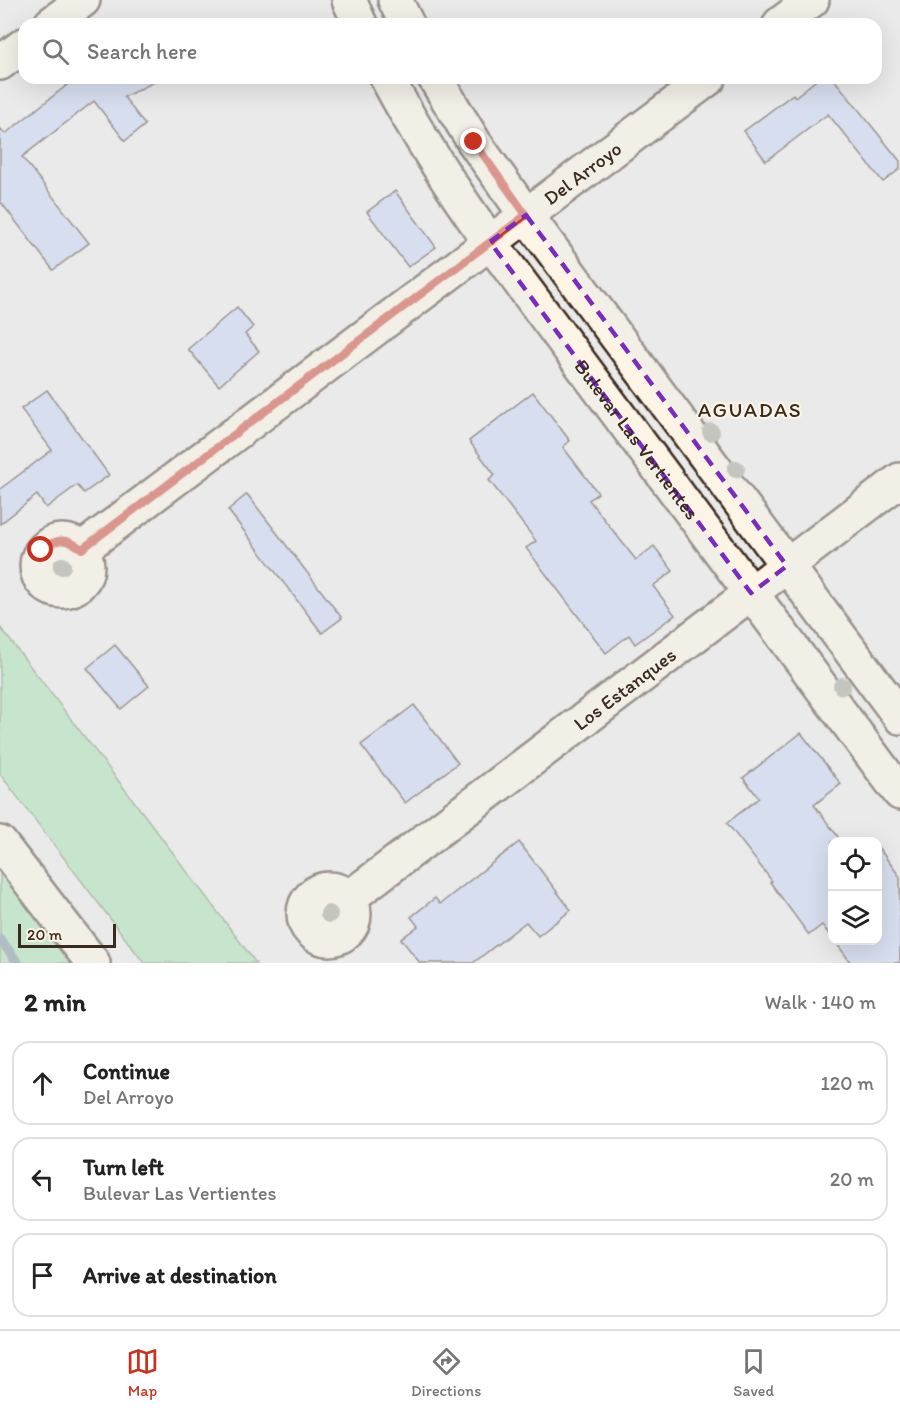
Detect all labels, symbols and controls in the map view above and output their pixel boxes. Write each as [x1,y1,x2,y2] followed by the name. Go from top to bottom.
[18,18,882,84] search box
[39,35,72,68] icon: search
[87,38,197,65] text: Search here
[460,128,486,154] route end
[539,136,626,210] street label: Del Arroyo
[570,355,704,524] street label: Bulevar Las Vertientes
[698,397,802,422] district label: AGUADAS
[27,536,53,562] route start
[569,642,681,735] street label: Los Estanques
[828,837,882,945] map controls
[828,837,882,891] button: locate
[828,891,882,945] button: layers
[18,921,116,948] scale bar
[27,925,62,944] text: 20 m
[24,986,86,1018] text: 2 min
[765,990,876,1014] text: Walk · 140 m
[83,1058,170,1085] text: Continue
[26,1067,59,1100] icon: ahead
[821,1071,874,1095] text: 120 m
[83,1085,174,1109] text: Del Arroyo
[83,1154,164,1181] text: Turn left
[26,1163,59,1196] icon: left
[830,1167,874,1191] text: 20 m
[83,1181,276,1205] text: Bulevar Las Vertientes
[26,1259,59,1292] icon: arrive
[83,1262,277,1289] text: Arrive at destination
[126,1345,159,1400] tab: Map
[411,1345,481,1400] tab: Directions
[733,1345,774,1400] tab: Saved

